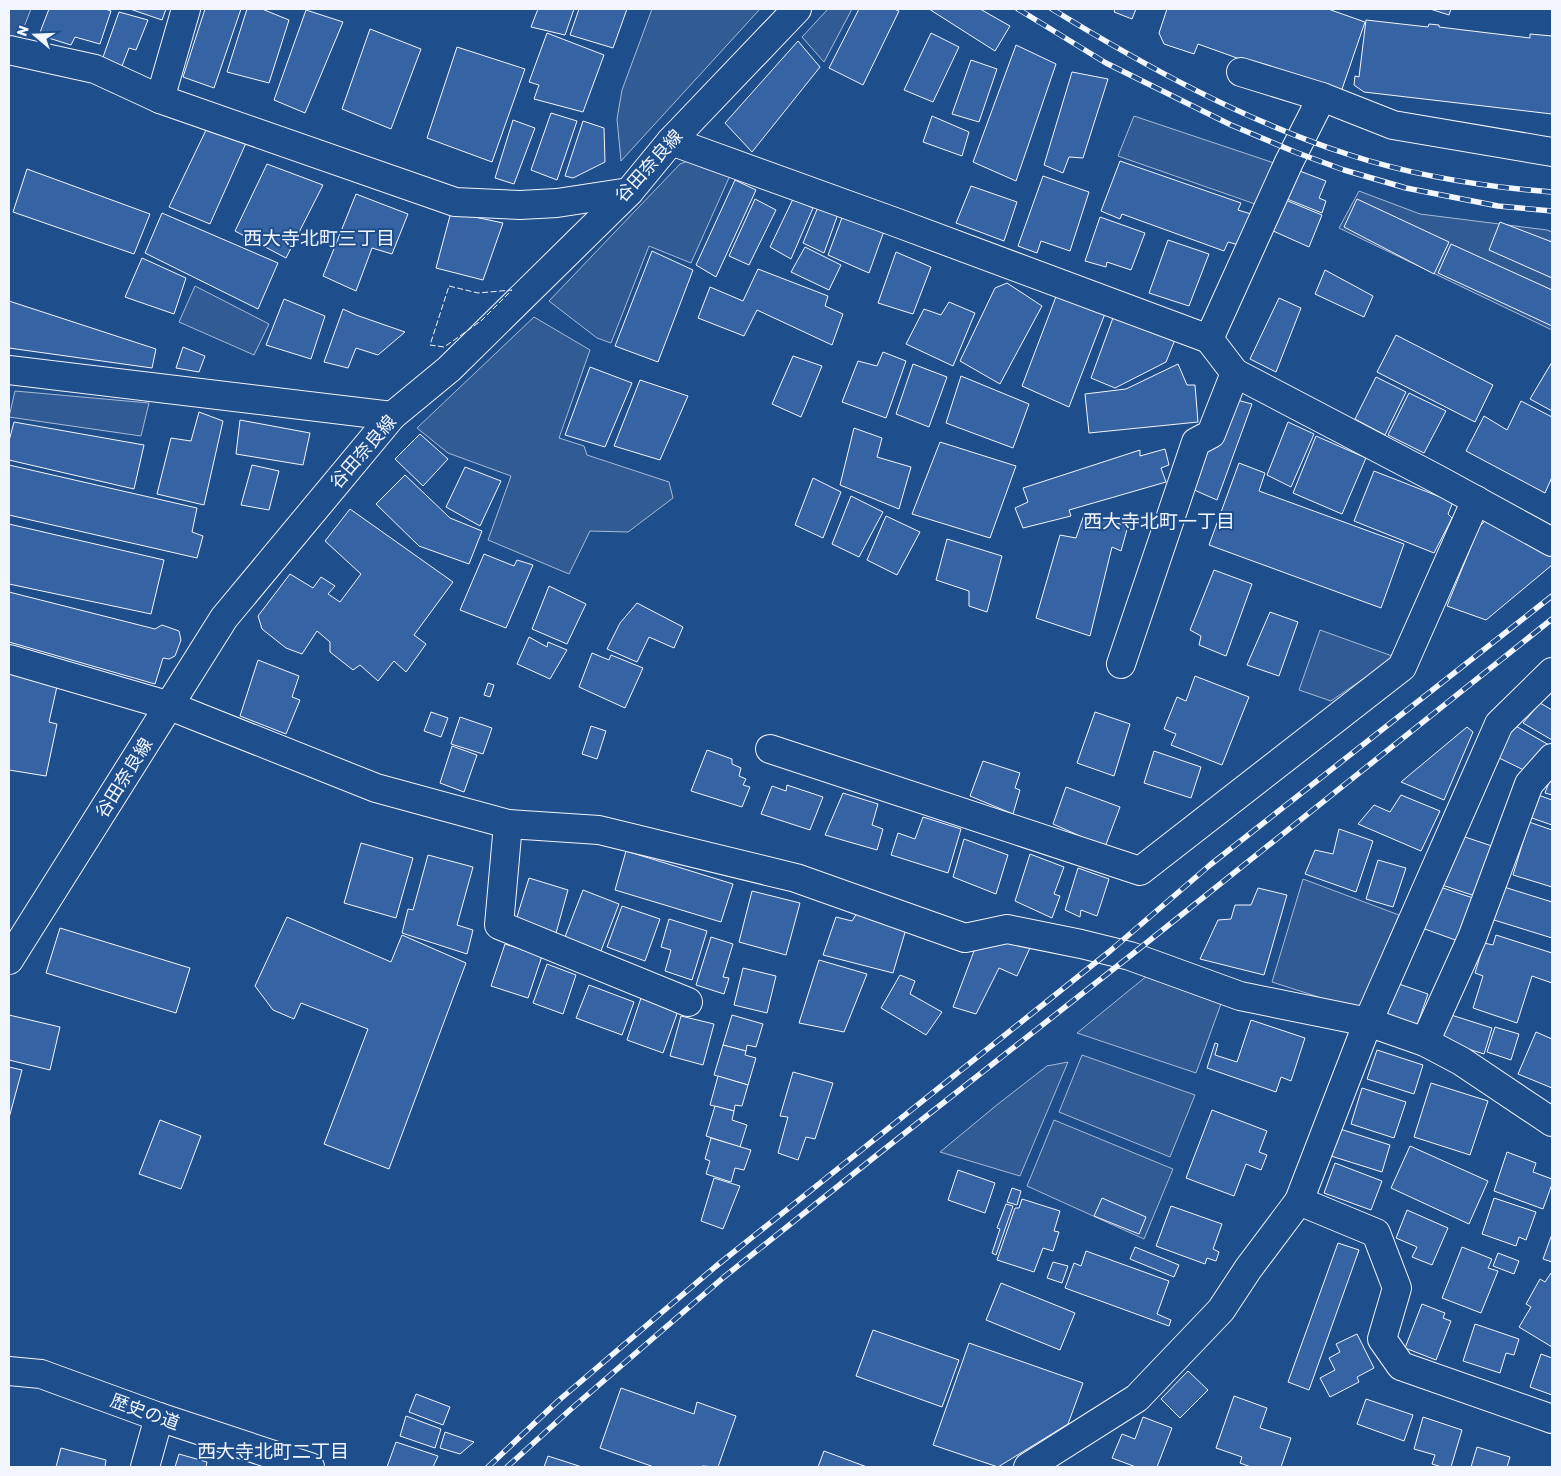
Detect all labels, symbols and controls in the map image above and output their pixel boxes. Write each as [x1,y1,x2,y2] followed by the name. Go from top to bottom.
[10,10,60,60] north arrow
[14,23,33,38] text: N
[611,125,687,207] street label: 谷田奈良線
[243,227,395,250] district label: 西大寺北町三丁目
[325,411,401,493] street label: 谷田奈良線
[1083,510,1235,533] district label: 西大寺北町一丁目
[91,734,157,822] street label: 谷田奈良線
[107,1389,183,1435] street label: 歴史の道
[197,1440,349,1463] district label: 西大寺北町二丁目

